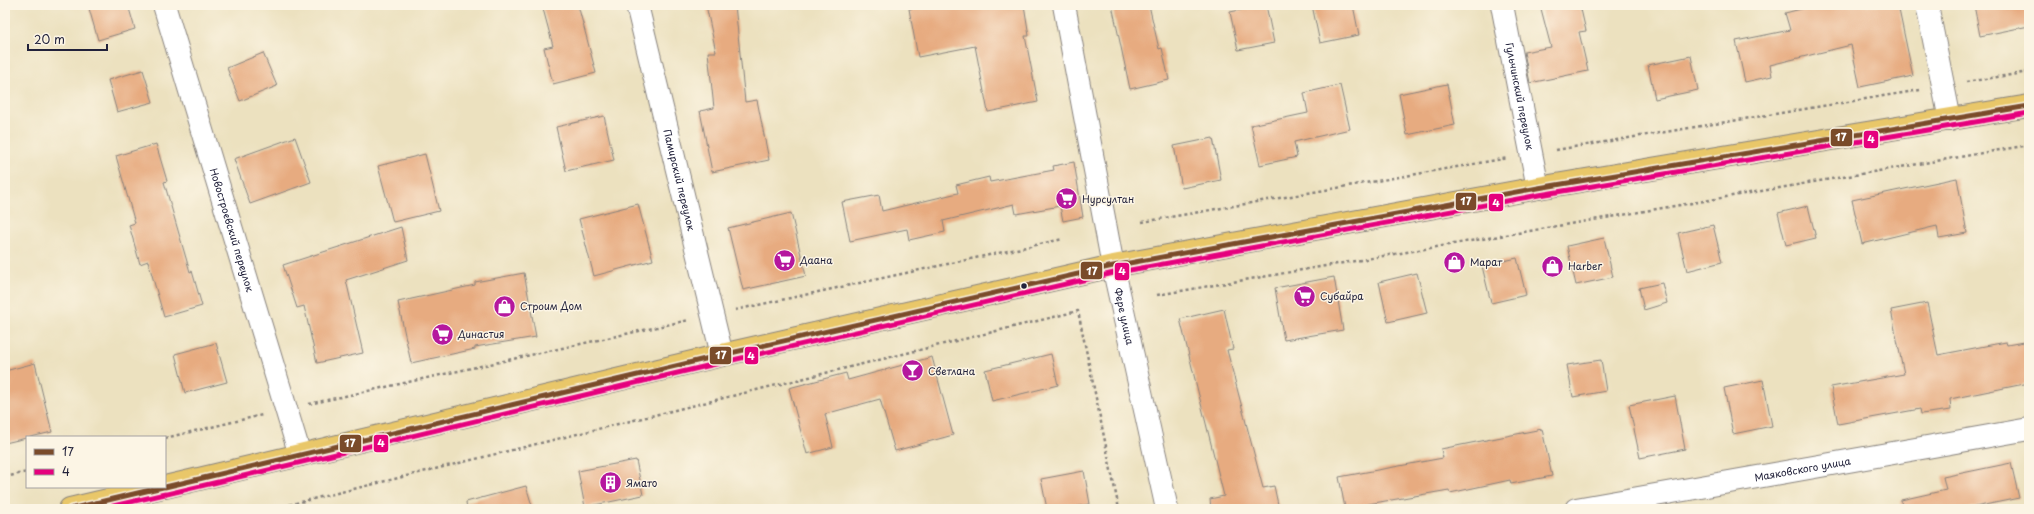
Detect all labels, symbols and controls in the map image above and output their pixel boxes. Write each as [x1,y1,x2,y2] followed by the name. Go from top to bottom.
[28,26,107,52] scale bar
[34,30,65,48] text: 20 m
[1502,41,1538,151] street label: Гульчинский переулок
[660,127,700,232] street label: Памирский переулок
[1830,128,1853,147] line badge: 17
[1835,128,1847,145] text: 17
[1863,130,1879,149] line badge: 4
[1867,130,1875,147] text: 4
[207,166,258,294] street label: Новостроевский переулок
[1053,186,1079,212] supermarket icon: Нурсултан
[1082,191,1134,206] place label: Нурсултан
[1455,192,1477,211] line badge: 17
[1460,192,1472,209] text: 17
[1488,193,1504,212] line badge: 4
[1492,194,1500,211] text: 4
[771,247,797,273] supermarket icon: Даана
[1441,249,1467,275] shop icon: Марат
[799,252,833,267] place label: Даана
[1540,253,1566,279] shop icon: Harber
[1470,254,1503,269] place label: Марат
[1568,258,1603,273] place label: Harber
[1080,261,1103,280] line badge: 17
[1086,262,1098,279] text: 17
[1114,262,1130,281] line badge: 4
[1118,262,1126,279] text: 4
[1019,281,1029,291] unlabelled marker
[1292,283,1318,309] supermarket icon: Субайра
[1111,286,1138,347] street label: Фере улица
[1320,288,1364,304] place label: Субайра
[491,293,517,319] shop icon: Строим Дом
[520,298,582,313] place label: Строим Дом
[430,321,456,347] supermarket icon: Династия
[457,326,504,341] place label: Династия
[709,346,732,365] line badge: 17
[715,346,727,363] text: 17
[744,346,759,365] line badge: 4
[747,347,755,364] text: 4
[899,358,925,384] bar icon: Светлана
[928,363,976,378] place label: Светлана
[339,434,362,453] line badge: 17
[344,434,356,451] text: 17
[373,434,389,453] line badge: 4
[377,434,385,451] text: 4
[26,436,166,488] legend
[62,442,74,460] text: 17
[1753,453,1852,484] street label: Маяковского улица
[62,462,70,480] text: 4
[597,470,623,496] building icon: Ямато
[625,475,658,490] place label: Ямато

